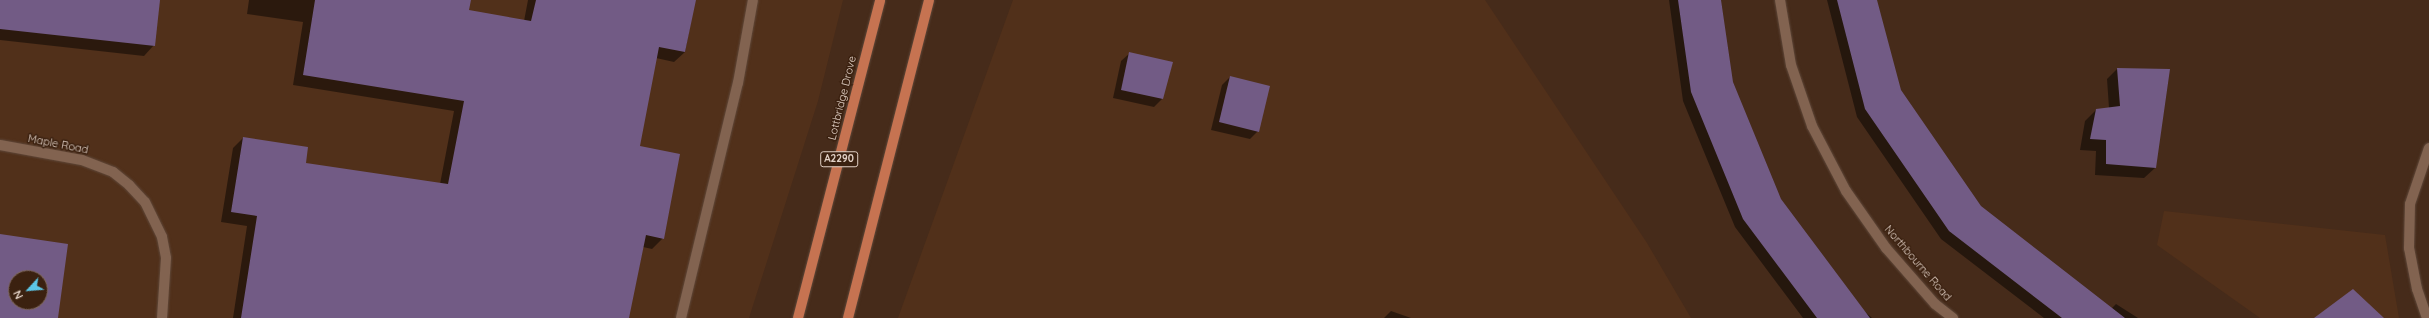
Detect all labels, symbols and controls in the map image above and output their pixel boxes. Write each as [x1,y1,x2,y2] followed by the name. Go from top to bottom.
[825,55,859,141] street label: Lottbridge Drove
[27,132,89,156] street label: Maple Road
[820,151,858,167] road number: A2290
[1882,223,1954,303] street label: Northbourne Road
[8,270,48,310] north arrow
[10,288,26,302] text: N

